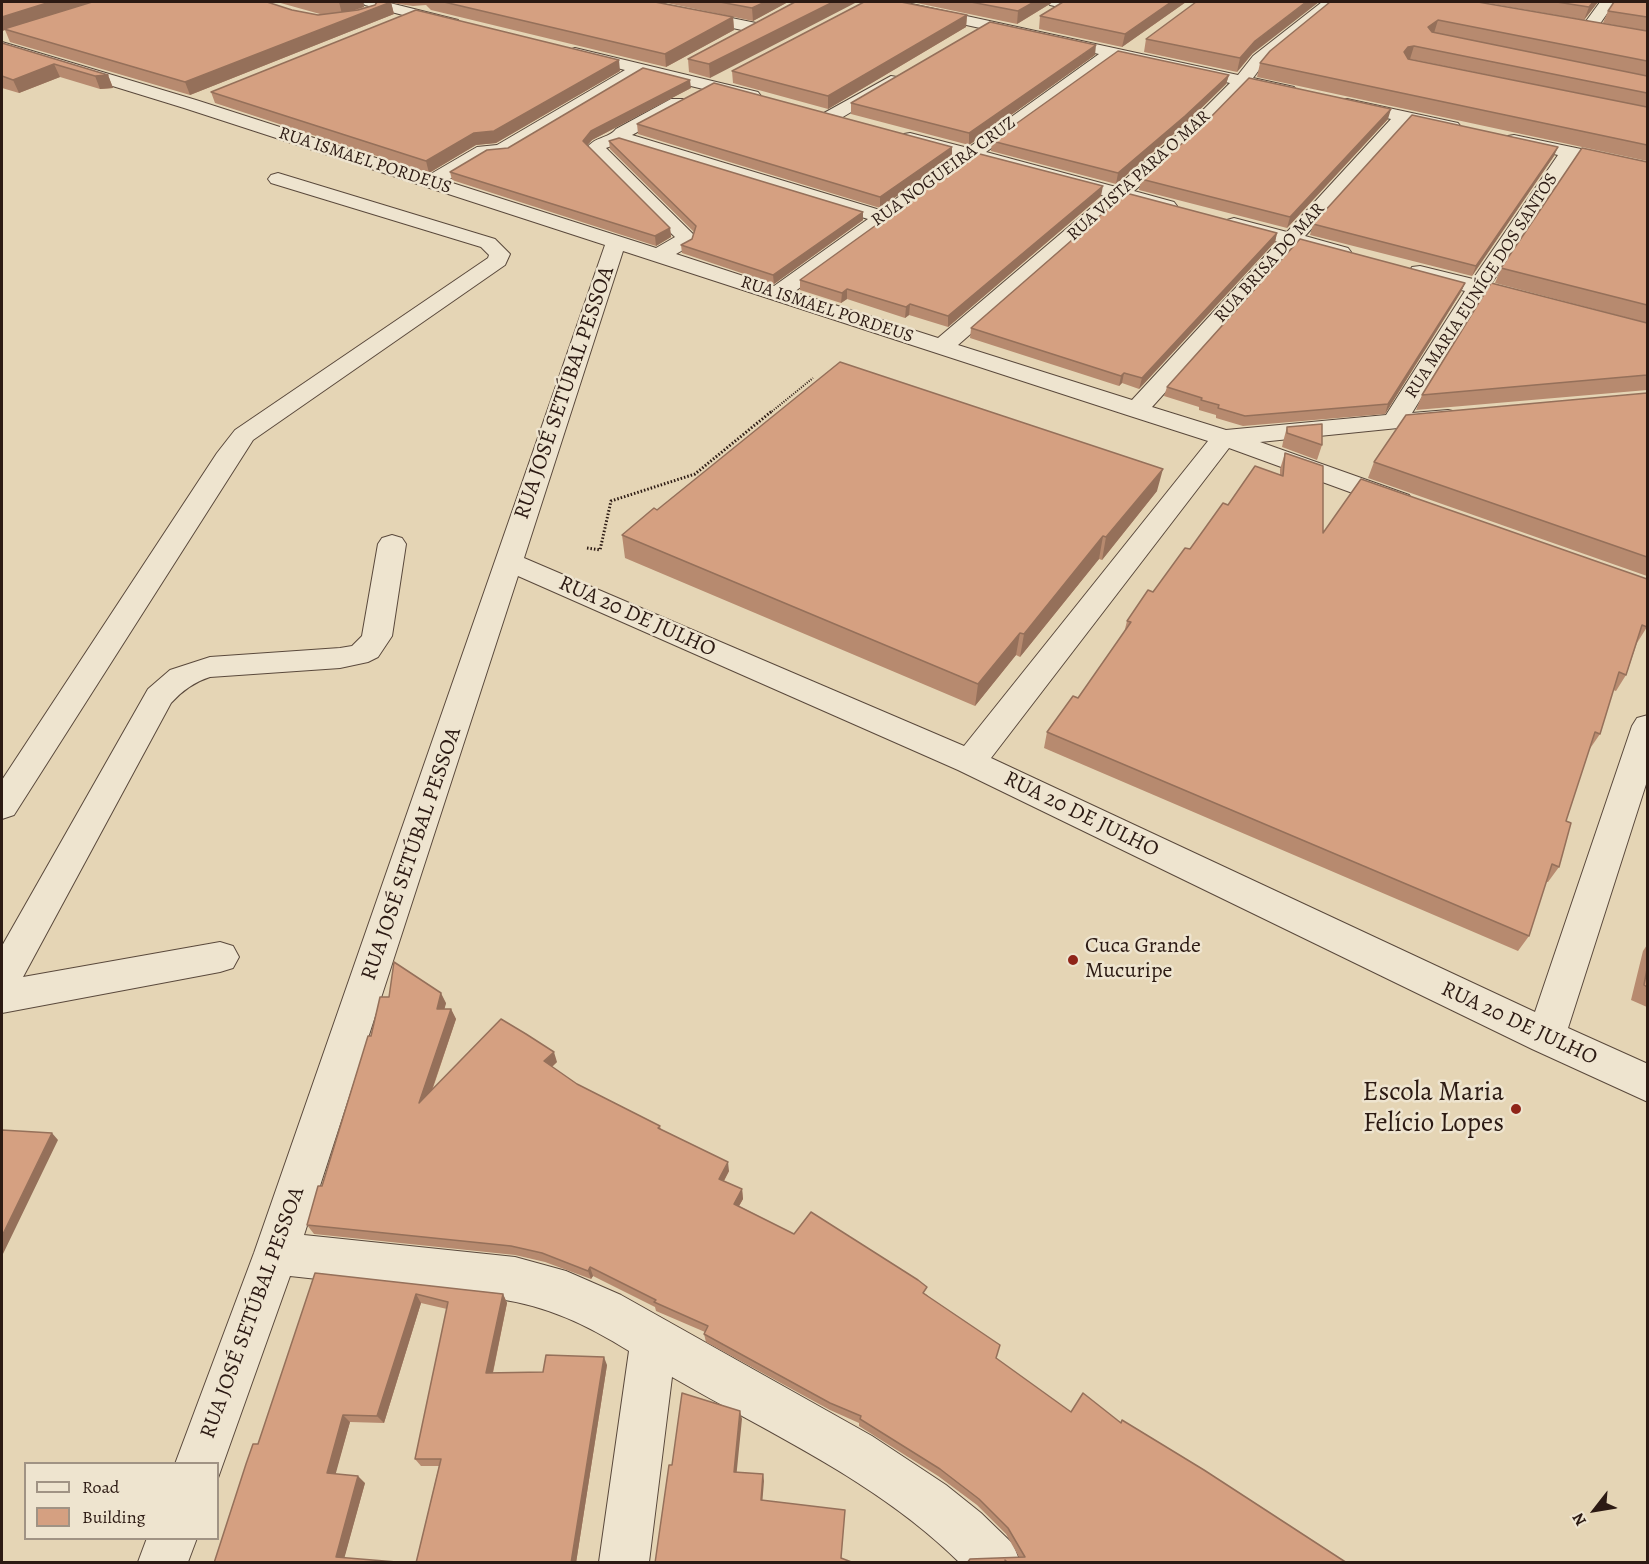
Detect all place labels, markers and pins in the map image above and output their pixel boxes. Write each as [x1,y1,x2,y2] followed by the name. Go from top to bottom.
[1085,934,1201,986] place label: Cuca Grande Mucuripe
[1066,953,1080,967] marker: Cuca Grande Mucuripe
[1362,1077,1504,1140] place label: Escola Maria Felício Lopes
[1509,1102,1523,1116] marker: Escola Maria Felício Lopes

